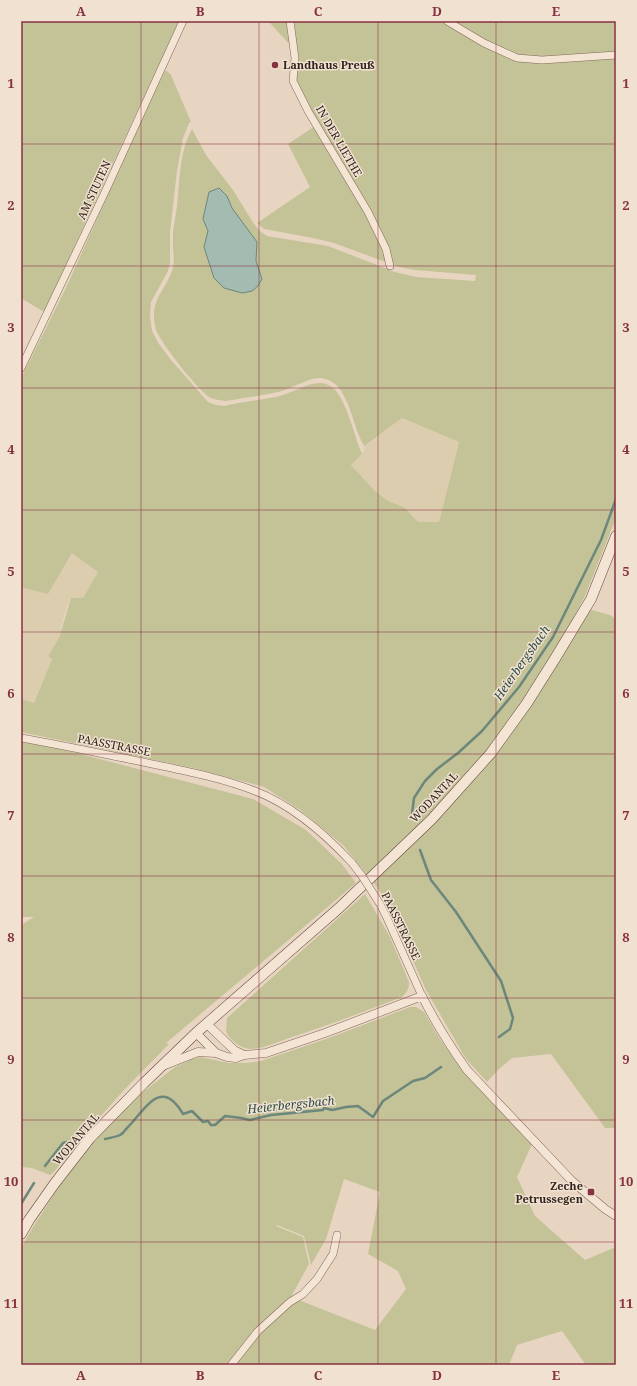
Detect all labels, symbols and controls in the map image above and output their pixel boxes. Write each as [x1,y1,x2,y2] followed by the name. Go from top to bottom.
[76,2,86,20] text: A
[196,2,205,20] text: B
[314,2,323,20] text: C
[432,2,442,20] text: D
[552,2,561,20] text: E
[283,57,375,72] place label: Landhaus Preuß
[270,60,280,70] marker: Landhaus Preuß
[7,74,15,92] text: 1
[622,74,630,92] text: 1
[313,102,366,179] street label: IN DER LIETHE
[73,157,114,222] street label: AM STUTEN
[7,196,15,214] text: 2
[622,196,630,214] text: 2
[7,318,15,336] text: 3
[622,318,630,336] text: 3
[7,440,15,458] text: 4
[622,440,630,458] text: 4
[7,562,15,580] text: 5
[622,562,630,580] text: 5
[489,622,554,704] water label: Heierbergsbach
[7,684,15,702] text: 6
[622,684,630,702] text: 6
[76,730,152,759] street label: PAASSTRASSE
[406,768,461,825] street label: WODANTAL
[7,806,15,824] text: 7
[622,806,630,824] text: 7
[379,889,424,962] street label: PAASSTRASSE
[7,928,15,946] text: 8
[622,928,630,946] text: 8
[7,1050,15,1068] text: 9
[622,1050,630,1068] text: 9
[245,1091,335,1118] water label: Heierbergsbach
[49,1109,102,1168] street label: WODANTAL
[4,1172,18,1190] text: 10
[619,1172,633,1190] text: 10
[515,1178,584,1206] place label: Zeche Petrussegen
[586,1187,596,1197] marker: Zeche Petrussegen
[4,1294,18,1312] text: 11
[619,1294,633,1312] text: 11
[76,1366,86,1384] text: A
[196,1366,205,1384] text: B
[314,1366,323,1384] text: C
[432,1366,442,1384] text: D
[552,1366,561,1384] text: E

